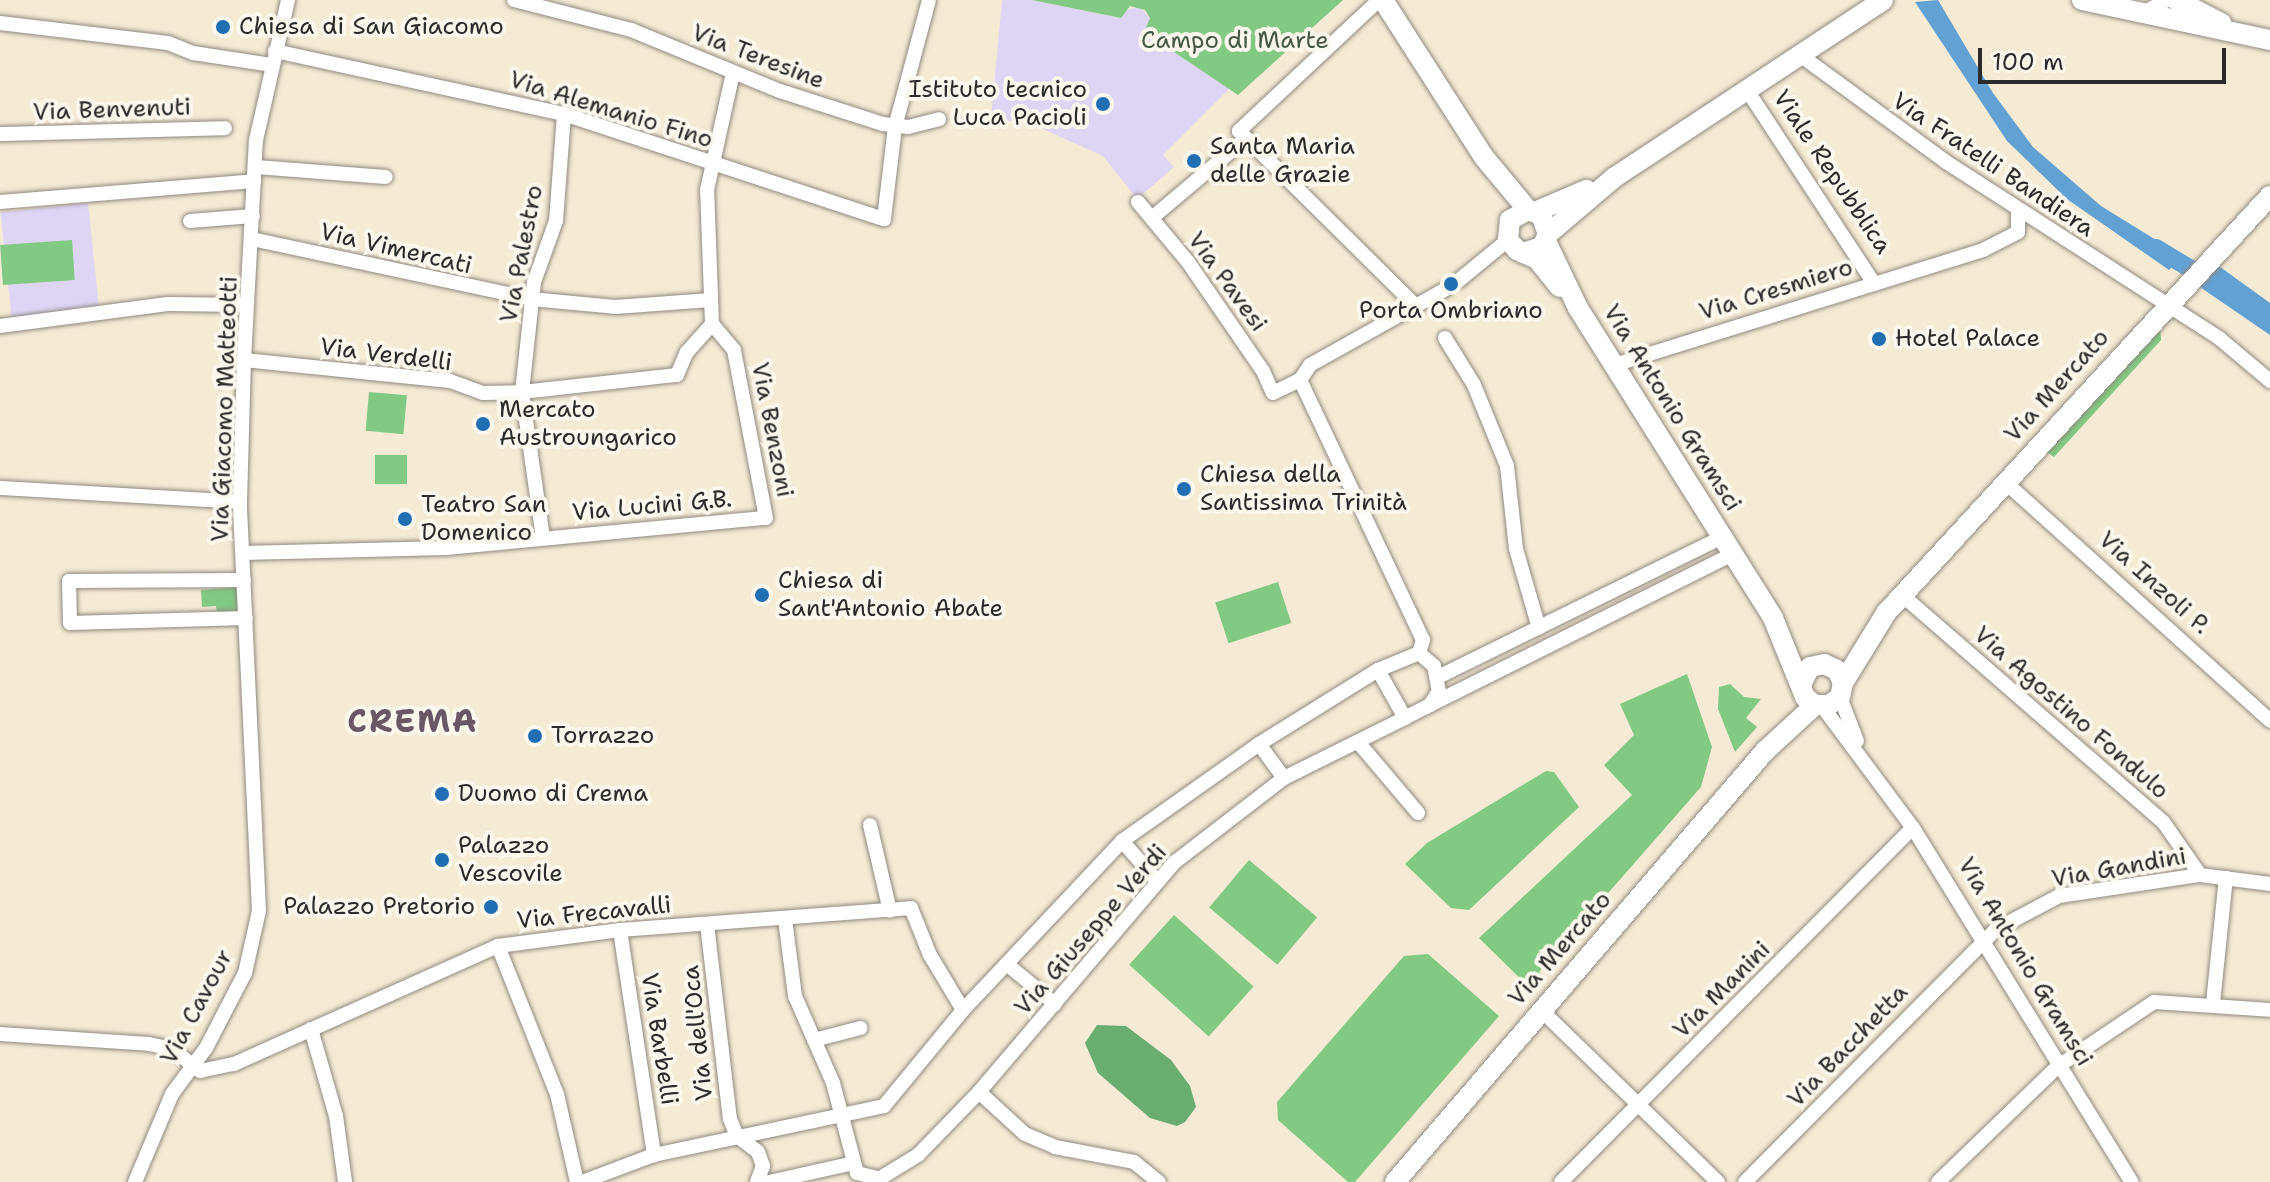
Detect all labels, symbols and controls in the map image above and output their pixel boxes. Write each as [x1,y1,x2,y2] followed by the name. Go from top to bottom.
[239,13,504,41] place label: Chiesa di San Giacomo
[214,18,232,36] marker: Chiesa di San Giacomo
[688,18,828,96] street label: Via Teresine
[1141,27,1329,55] park label: Campo di Marte
[1982,32,2230,82] scale bar
[1992,46,2064,78] text: 100 m
[506,65,716,155] street label: Via Alemanio Fino
[908,76,1087,132] place label: Istituto tecnico Luca Pacioli
[1767,85,1897,259] street label: Viale Repubblica
[1886,87,2100,243] street label: Via Fratelli Bandiera
[32,93,192,127] street label: Via Benvenuti
[1094,95,1112,113] marker: Istituto tecnico Luca Pacioli
[1210,133,1355,189] place label: Santa Maria delle Grazie
[1185,152,1203,170] marker: Santa Maria delle Grazie
[495,183,549,325] street label: Via Palestro
[317,218,475,280] street label: Via Vimercati
[1181,226,1273,338] street label: Via Pavesi
[1696,253,1856,327] street label: Via Cresmiero
[206,275,244,543] street label: Via Giacomo Matteotti
[1442,275,1460,293] marker: Porta Ombriano
[1359,297,1543,325] place label: Porta Ombriano
[1597,299,1747,517] street label: Via Antonio Gramsci
[1999,324,2115,448] street label: Via Mercato
[1895,325,2040,353] place label: Hotel Palace
[1870,330,1888,348] marker: Hotel Palace
[318,333,454,377] street label: Via Verdelli
[745,360,799,500] street label: Via Benzoni
[499,396,677,452] place label: Mercato Austroungarico
[474,415,492,433] marker: Mercato Austroungarico
[1200,461,1407,517] place label: Chiesa della Santissima Trinità
[1175,480,1193,498] marker: Chiesa della Santissima Trinità
[571,485,733,527] street label: Via Lucini G.B.
[421,491,546,547] place label: Teatro San Domenico
[396,510,414,528] marker: Teatro San Domenico
[2092,525,2216,641] street label: Via Inzoli P.
[778,567,1003,623] place label: Chiesa di Sant'Antonio Abate
[753,586,771,604] marker: Chiesa di Sant'Antonio Abate
[1968,620,2174,806] street label: Via Agostino Fondulo
[347,702,479,740] district label: CREMA
[551,722,654,750] place label: Torrazzo
[526,727,544,745] marker: Torrazzo
[458,780,648,808] place label: Duomo di Crema
[433,785,451,803] marker: Duomo di Crema
[458,832,563,888] place label: Palazzo Vescovile
[1009,838,1173,1022] street label: Via Giuseppe Verdi
[2049,842,2189,894] street label: Via Gandini
[433,851,451,869] marker: Palazzo Vescovile
[1951,852,2099,1072] street label: Via Antonio Gramsci
[1502,886,1618,1012] street label: Via Mercato
[515,891,673,935] street label: Via Frecavalli
[283,893,475,921] place label: Palazzo Pretorio
[482,898,500,916] marker: Palazzo Pretorio
[1667,935,1777,1045] street label: Via Manini
[155,944,239,1070] street label: Via Cavour
[677,964,719,1102] street label: Via dell'Oca
[634,971,684,1107] street label: Via Barbelli
[1782,978,1914,1114] street label: Via Bacchetta

